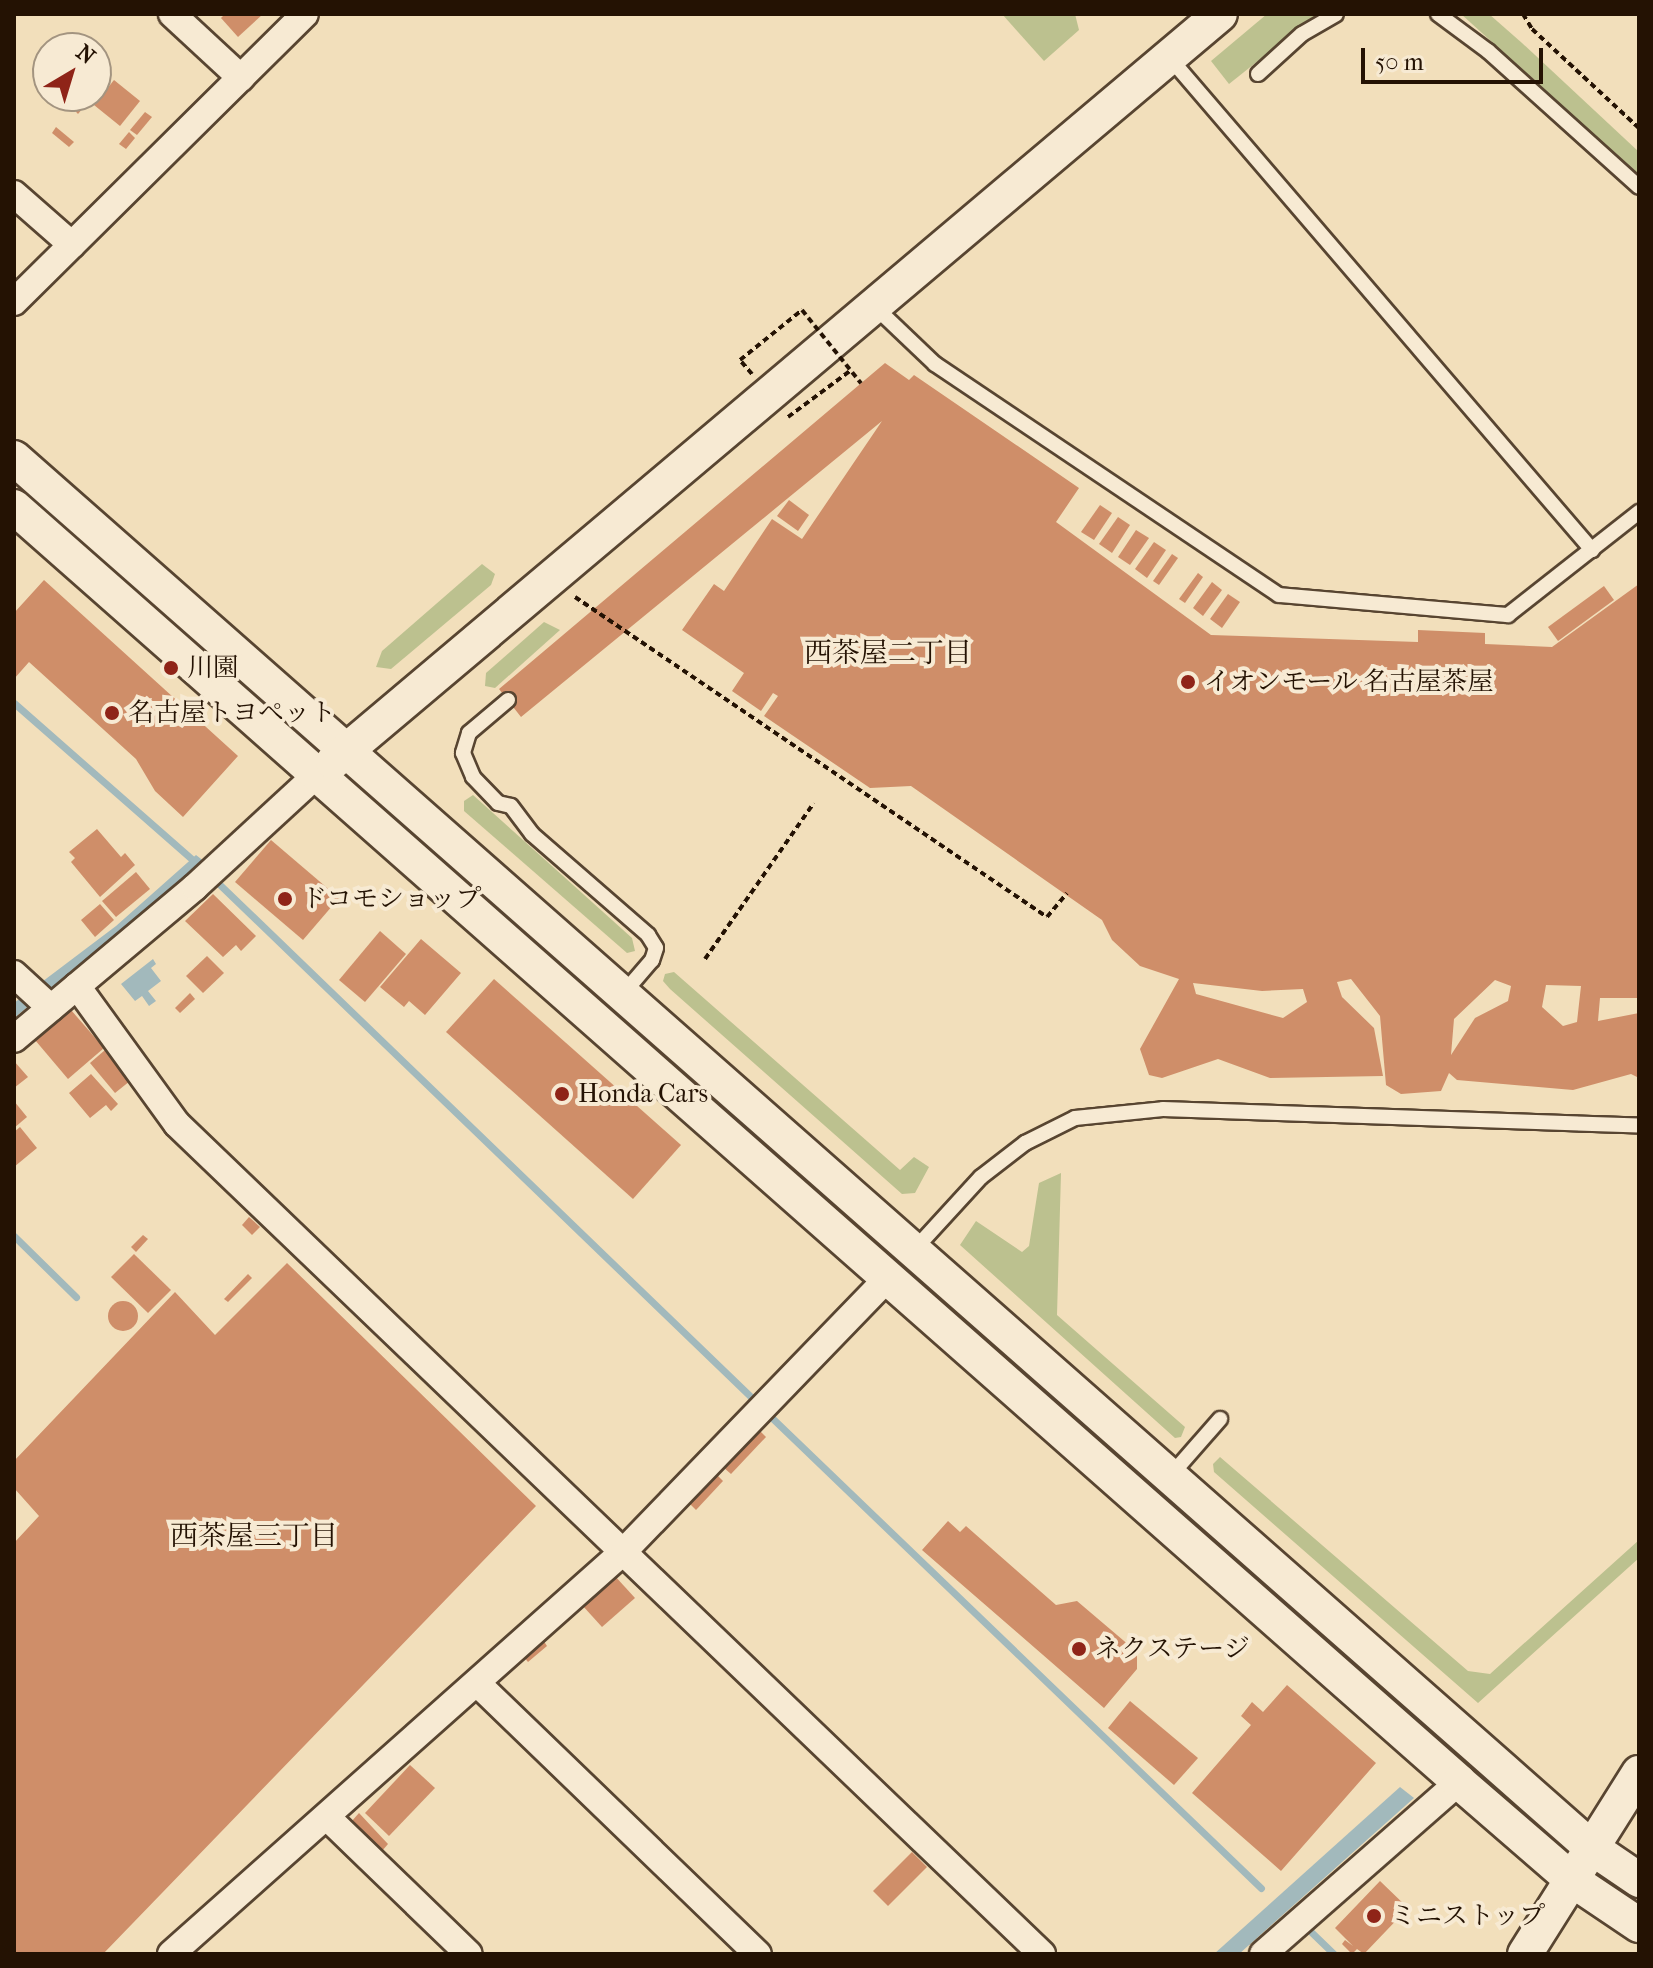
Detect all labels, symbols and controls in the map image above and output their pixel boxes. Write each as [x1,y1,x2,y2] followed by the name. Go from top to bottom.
[32,32,112,112] north arrow
[1365,32,1547,82] scale bar
[71,39,100,70] text: N
[1375,48,1424,76] text: 50 m
[804,636,972,670] district label: 西茶屋二丁目
[187,652,239,684] place label: 川園
[162,659,180,677] marker: 川園
[1204,666,1495,698] place label: イオンモール 名古屋茶屋
[1179,673,1197,691] marker: イオンモール 名古屋茶屋
[128,697,336,729] place label: 名古屋トヨペット
[103,704,121,722] marker: 名古屋トヨペット
[301,883,483,915] place label: ドコモショップ
[276,890,294,908] marker: ドコモショップ
[578,1078,708,1110] place label: Honda Cars
[553,1085,571,1103] marker: Honda Cars
[170,1519,338,1553] district label: 西茶屋三丁目
[1095,1633,1251,1665] place label: ネクステージ
[1070,1640,1088,1658] marker: ネクステージ
[1390,1900,1546,1932] place label: ミニストップ
[1365,1907,1383,1925] marker: ミニストップ

